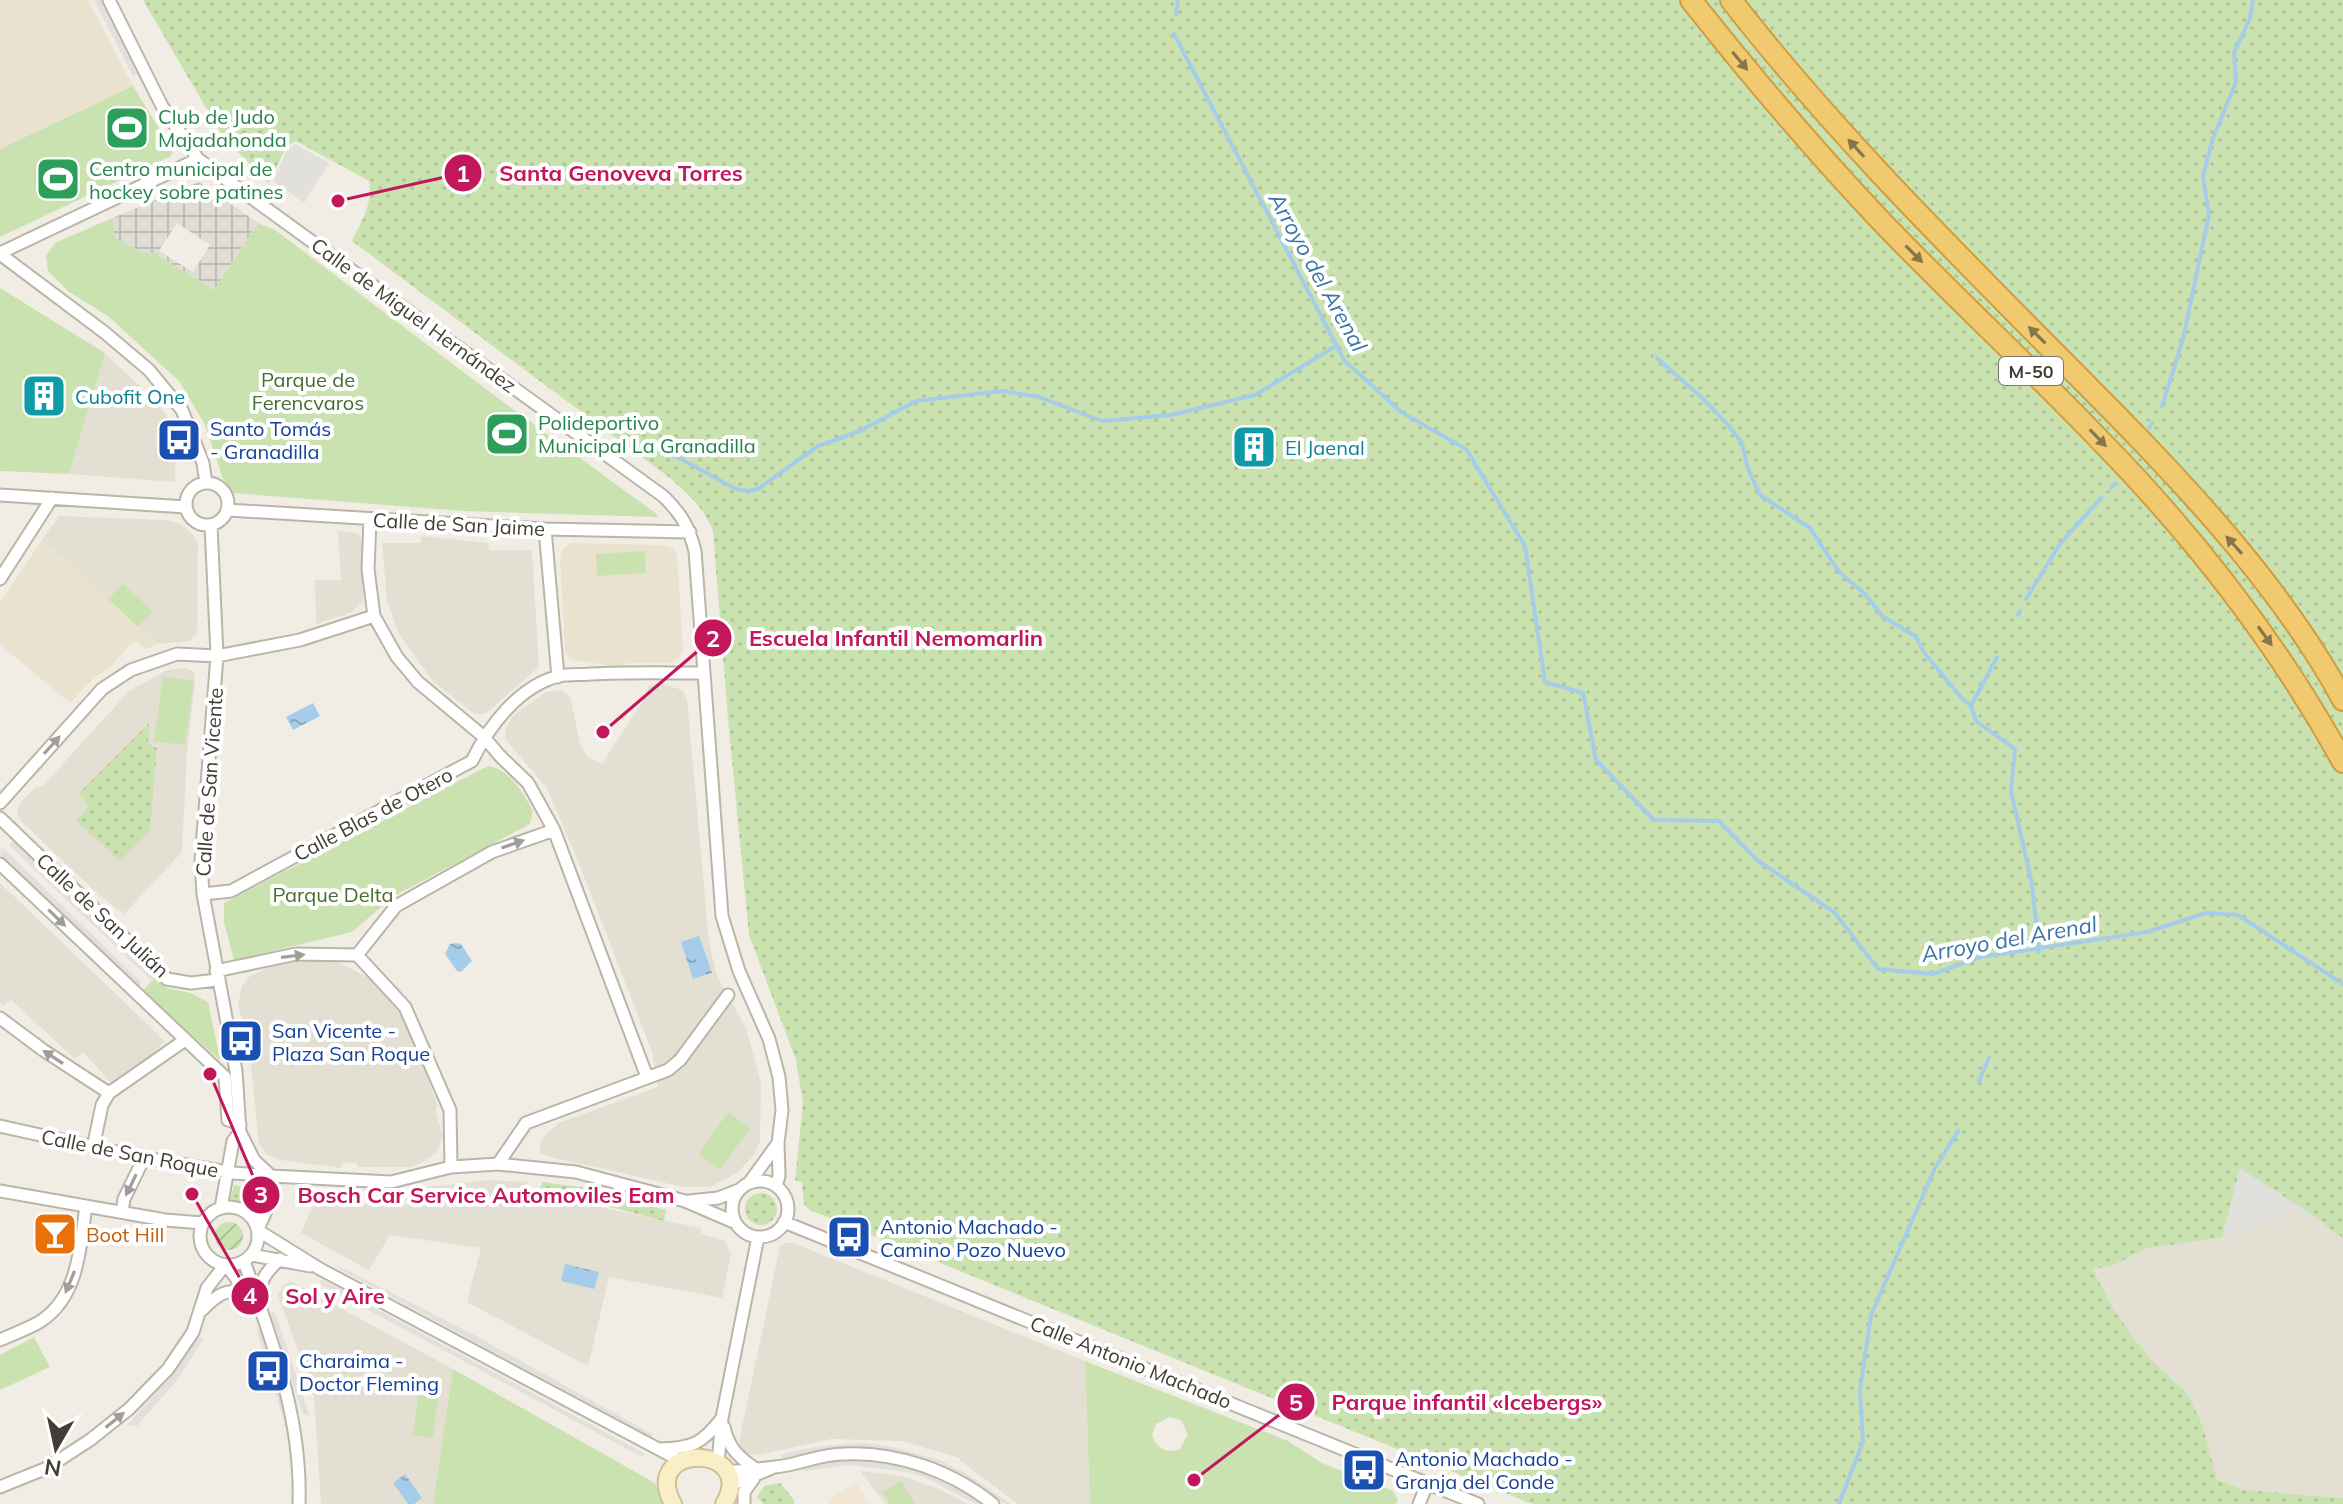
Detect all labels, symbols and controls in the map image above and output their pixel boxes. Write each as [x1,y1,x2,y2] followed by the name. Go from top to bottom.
[1731,51,1748,71] one-way arrow
[103,104,151,152] sports icon: Club de Judo Majadahonda
[158,104,287,152] place label: Club de Judo Majadahonda
[1848,138,1866,157] one-way arrow
[443,150,758,196] callout: Santa Genoveva Torres
[34,155,82,203] sports icon: Centro municipal de hockey sobre patines
[89,156,284,204] place label: Centro municipal de hockey sobre patines
[456,158,470,188] text: 1
[499,159,743,187] text: Santa Genoveva Torres
[1262,187,1374,357] water label: Arroyo del Arenal
[307,232,521,398] street label: Calle de Miguel Hernández
[1904,244,1923,263] one-way arrow
[2028,326,2046,345] one-way arrow
[1999,357,2063,385] road number: M-50
[252,367,364,415] park label: Parque de Ferencvaros
[20,372,68,420] building icon: Cubofit One
[75,384,185,409] place label: Cubofit One
[483,410,531,458] sports icon: Polideportivo Municipal La Granadilla
[538,410,756,458] place label: Polideportivo Municipal La Granadilla
[155,416,203,464] bus stop icon: Santo Tomás - Granadilla
[210,416,331,464] place label: Santo Tomás - Granadilla
[1230,423,1278,471] building icon: El Jaenal
[2088,428,2107,447] one-way arrow
[1285,435,1365,460] place label: El Jaenal
[372,507,546,541] street label: Calle de San Jaime
[2225,535,2243,554] one-way arrow
[693,615,1059,661] callout: Escuela Infantil Nemomarlin
[706,623,720,653] text: 2
[749,624,1043,652] text: Escuela Infantil Nemomarlin
[2257,626,2272,647] one-way arrow
[190,687,228,877] street label: Calle de San Vicente
[43,736,60,756] one-way arrow
[289,762,457,866] street label: Calle Blas de Otero
[501,838,525,850] one-way arrow
[32,847,174,983] street label: Calle de San Julián
[273,882,393,907] park label: Parque Delta
[47,909,66,927] one-way arrow
[1918,910,2100,968] water label: Arroyo del Arenal
[281,949,306,962] one-way arrow
[217,1017,265,1065] bus stop icon: San Vicente - Plaza San Roque
[272,1018,430,1066] place label: San Vicente - Plaza San Roque
[43,1049,64,1064] one-way arrow
[39,1124,221,1182] street label: Calle de San Roque
[241,1172,690,1218] callout: Bosch Car Service Automoviles Eam
[124,1173,138,1196] one-way arrow
[254,1179,268,1209] text: 3
[297,1181,675,1209] text: Bosch Car Service Automoviles Eam
[31,1210,79,1258] bar icon: Boot Hill
[825,1213,873,1261] bus stop icon: Antonio Machado - Camino Pozo Nuevo
[880,1214,1066,1262] place label: Antonio Machado - Camino Pozo Nuevo
[86,1222,164,1247] place label: Boot Hill
[64,1270,77,1294] one-way arrow
[230,1273,401,1319] callout: Sol y Aire
[243,1280,257,1310] text: 4
[285,1282,385,1310] text: Sol y Aire
[1027,1310,1235,1414] street label: Calle Antonio Machado
[244,1347,292,1395] bus stop icon: Charaima - Doctor Fleming
[299,1348,439,1396] place label: Charaima - Doctor Fleming
[1276,1379,1618,1425] callout: Parque infantil «Icebergs»
[1289,1387,1303,1417] text: 5
[1332,1388,1602,1416] text: Parque infantil «Icebergs»
[16,1408,96,1488] north arrow
[105,1412,125,1429] one-way arrow
[1340,1446,1388,1494] bus stop icon: Antonio Machado - Granja del Conde
[1395,1446,1573,1494] place label: Antonio Machado - Granja del Conde
[42,1453,63,1483] text: N

